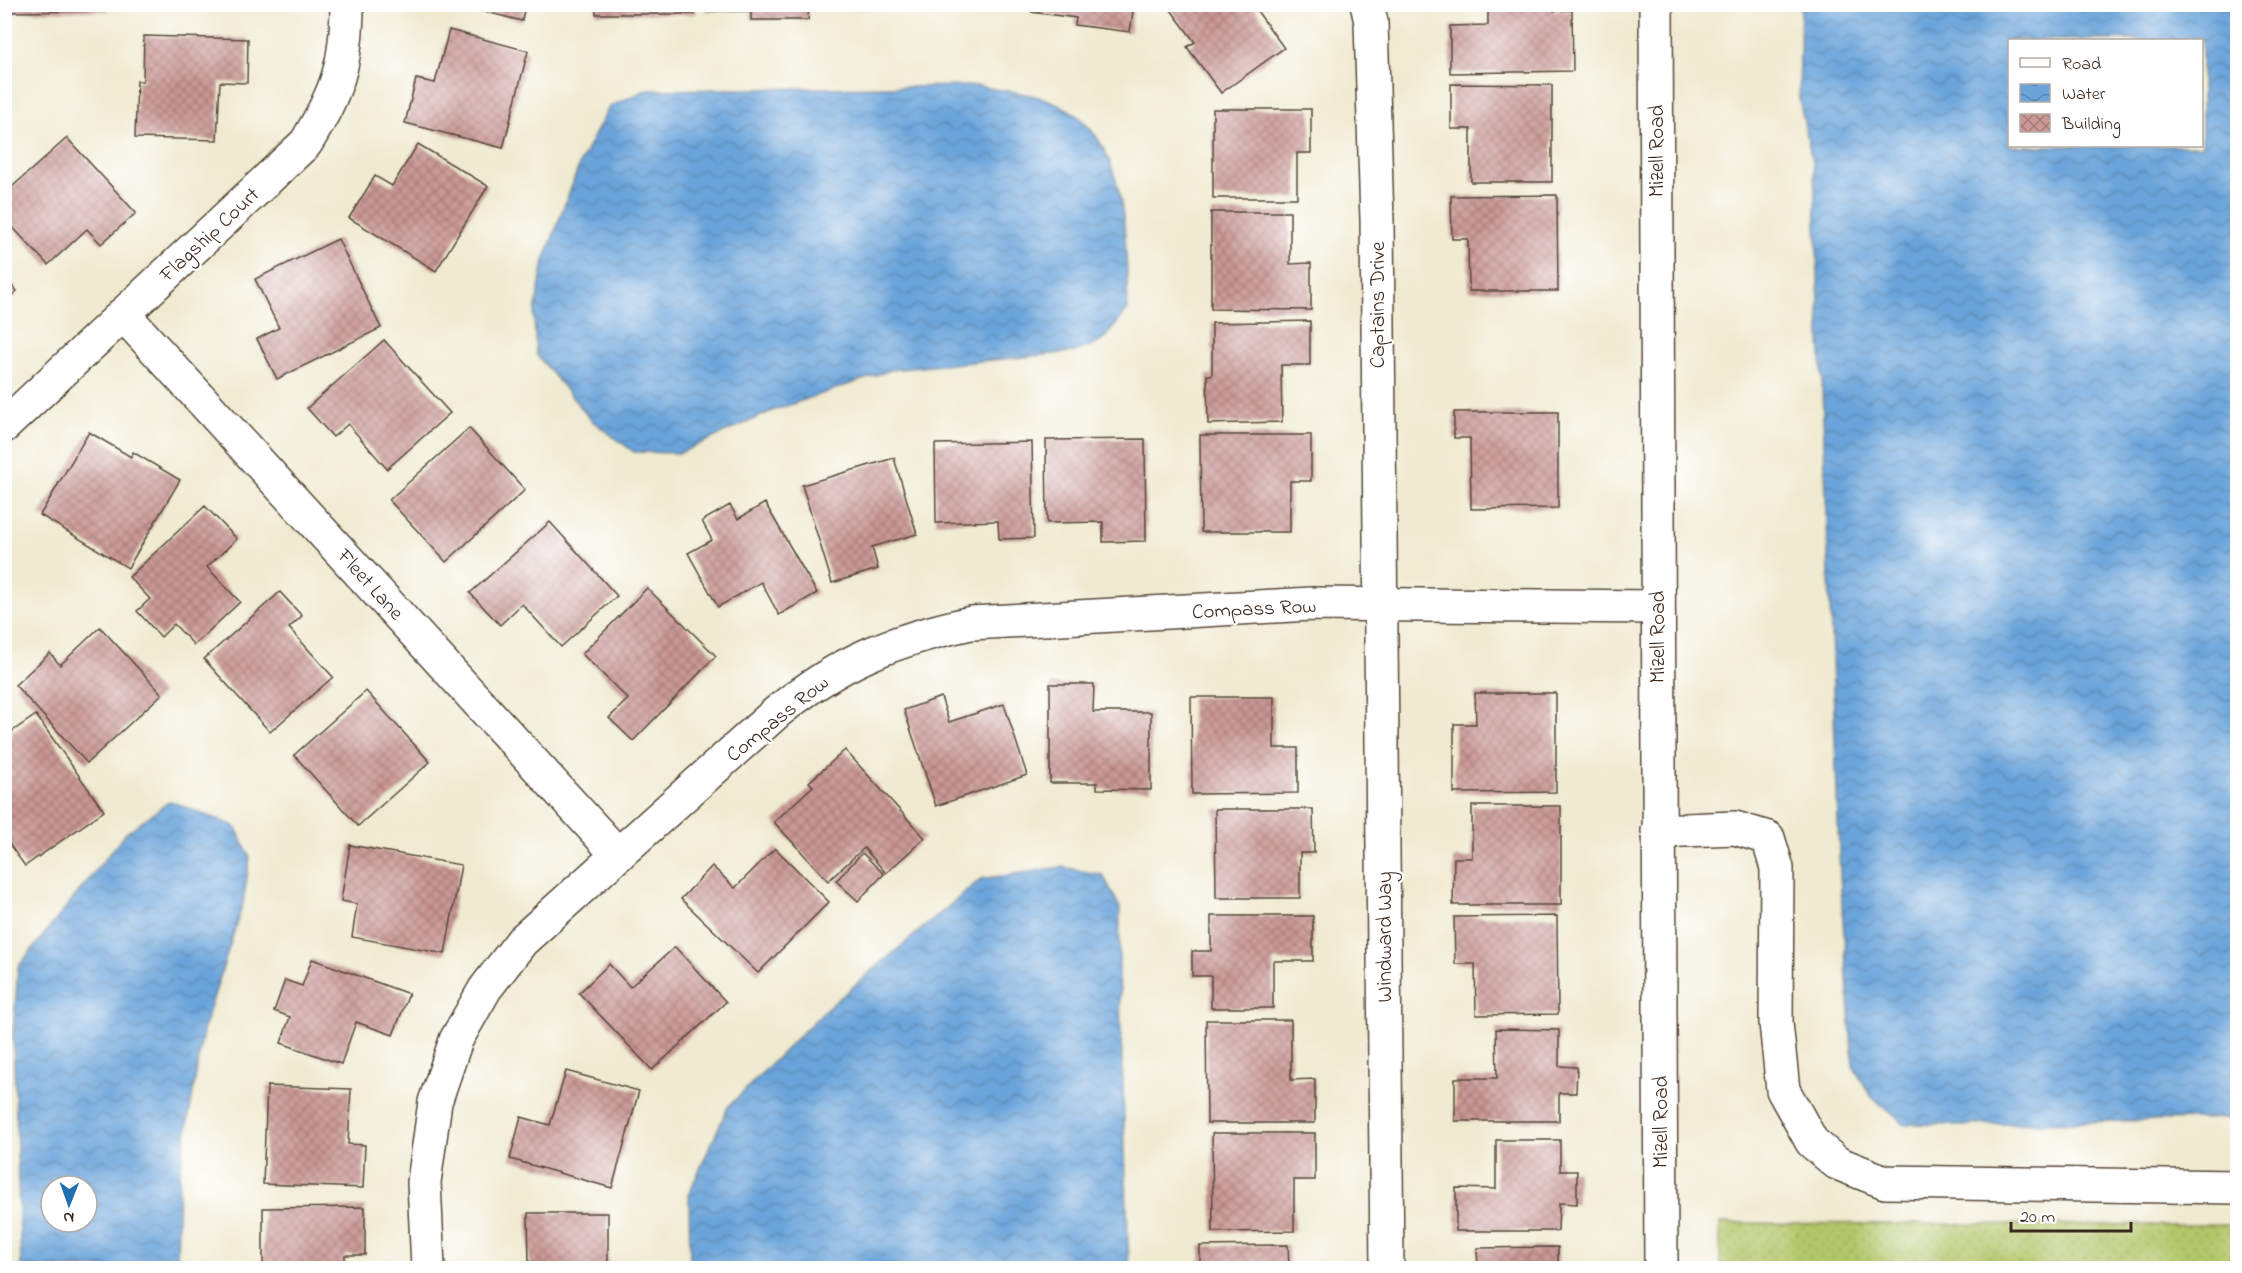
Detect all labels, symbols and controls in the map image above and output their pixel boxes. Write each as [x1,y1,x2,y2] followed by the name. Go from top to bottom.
[2008,39,2203,147] legend
[2062,52,2101,78] text: Road
[2062,82,2106,108] text: Water
[1643,104,1673,197] street label: Mizell Road
[2061,112,2121,139] text: Building
[153,181,268,292] street label: Flagship Court
[1364,241,1394,368] street label: Captains Drive
[329,542,410,628] street label: Fleet Lane
[1644,590,1674,683] street label: Mizell Road
[1191,592,1317,628] street label: Compass Row
[720,669,836,770] street label: Compass Row
[1371,871,1403,1003] street label: Windward Way
[1647,1075,1677,1168] street label: Mizell Road
[39,1174,99,1234] north arrow
[2011,1195,2131,1233] scale bar
[63,1205,74,1229] text: N
[2020,1205,2055,1231] text: 20 m

